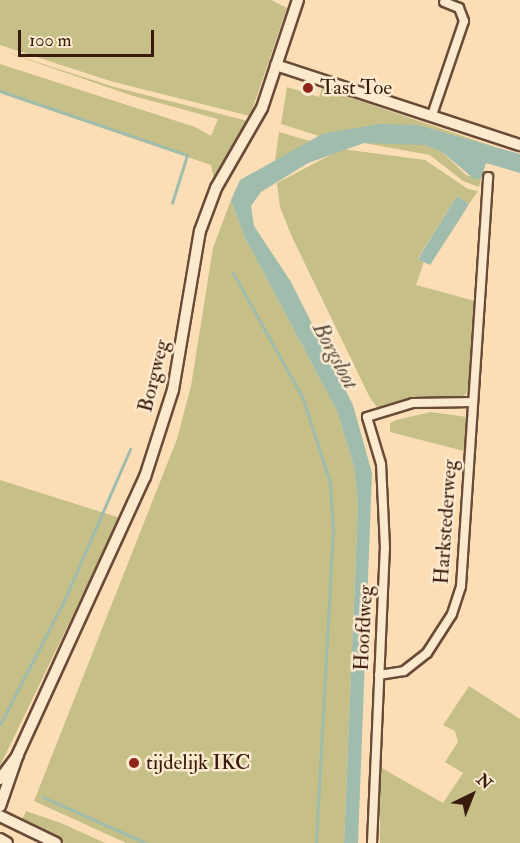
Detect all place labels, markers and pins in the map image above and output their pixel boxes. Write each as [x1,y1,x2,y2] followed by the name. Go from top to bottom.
[320,75,392,101] place label: Tast Toe
[301,81,315,95] marker: Tast Toe
[146,750,250,776] place label: tijdelijk IKC
[127,756,141,770] marker: tijdelijk IKC

